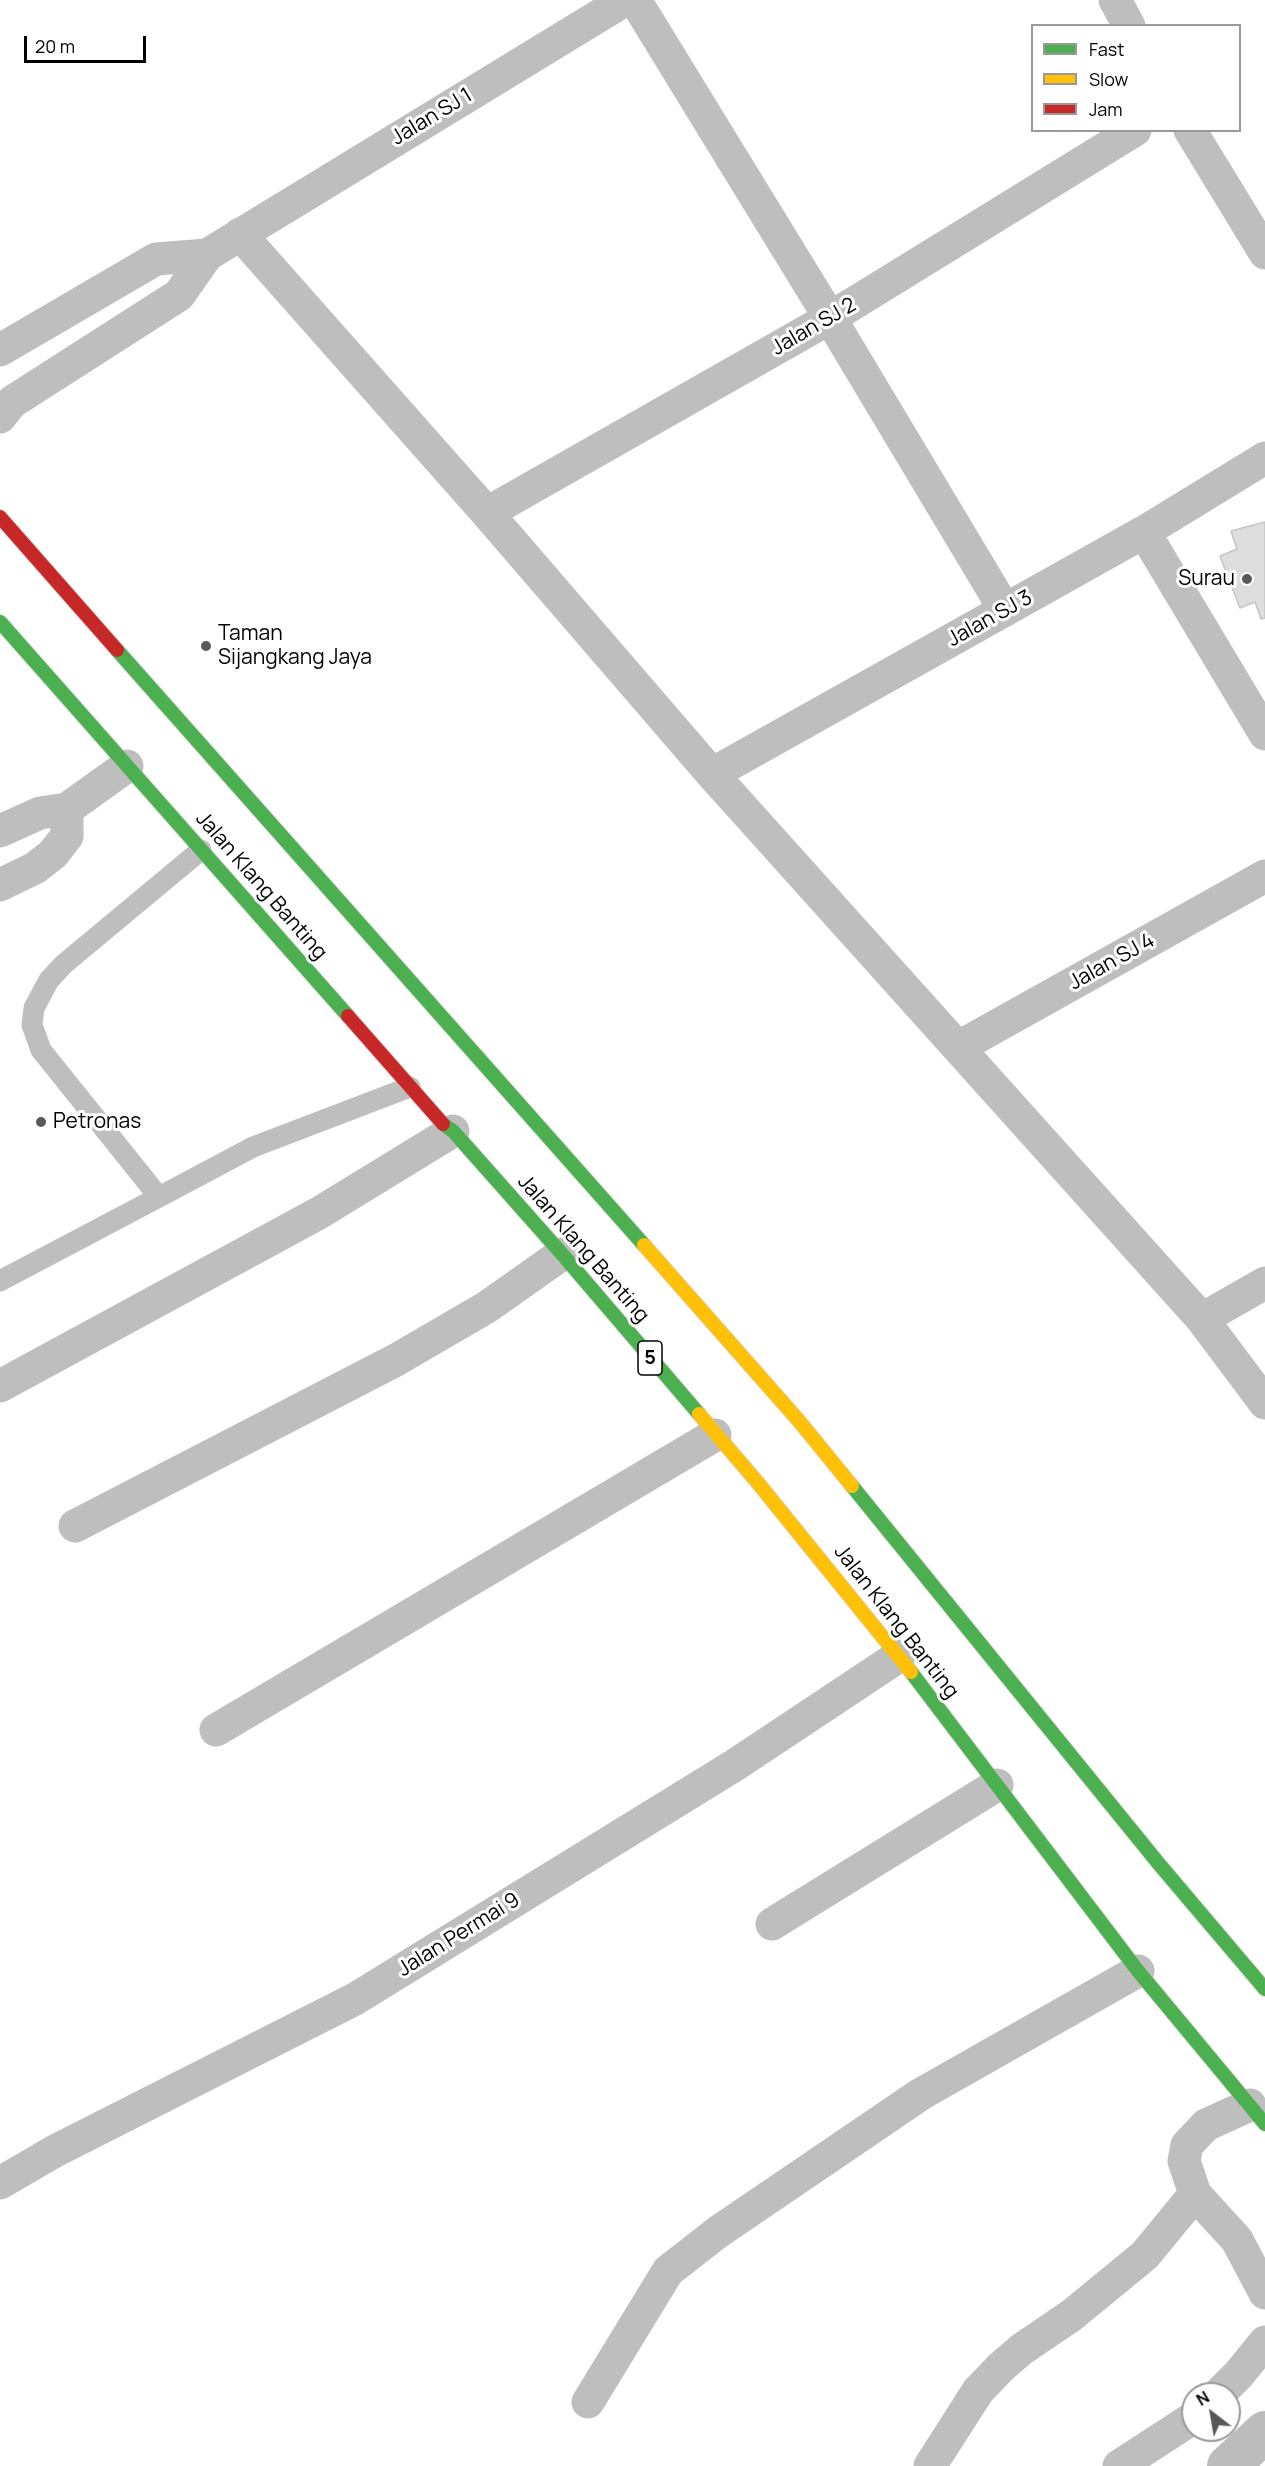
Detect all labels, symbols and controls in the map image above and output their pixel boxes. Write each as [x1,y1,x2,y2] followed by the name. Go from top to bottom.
[27,24,148,62] scale bar
[1031,24,1241,132] legend
[35,34,75,58] text: 20 m
[1089,37,1124,61] text: Fast
[1089,67,1128,91] text: Slow
[387,83,477,151] street label: Jalan SJ 1
[1089,97,1123,121] text: Jam
[767,293,861,361] street label: Jalan SJ 2
[1178,566,1235,592] place label: Surau
[1240,572,1254,586] marker: Surau
[943,585,1037,653] street label: Jalan SJ 3
[218,621,372,671] place label: Taman Sijangkang Jaya
[199,639,213,653] marker: Taman Sijangkang Jaya
[190,807,332,965] street label: Jalan Klang Banting
[1065,928,1159,996] street label: Jalan SJ 4
[53,1109,141,1135] place label: Petronas
[34,1115,48,1129] marker: Petronas
[512,1170,654,1328] street label: Jalan Klang Banting
[638,1341,662,1375] road number: 5
[828,1540,964,1704] street label: Jalan Klang Banting
[394,1888,524,1982] street label: Jalan Permai 9
[1181,2382,1241,2442] north arrow
[1192,2386,1213,2411] text: N

